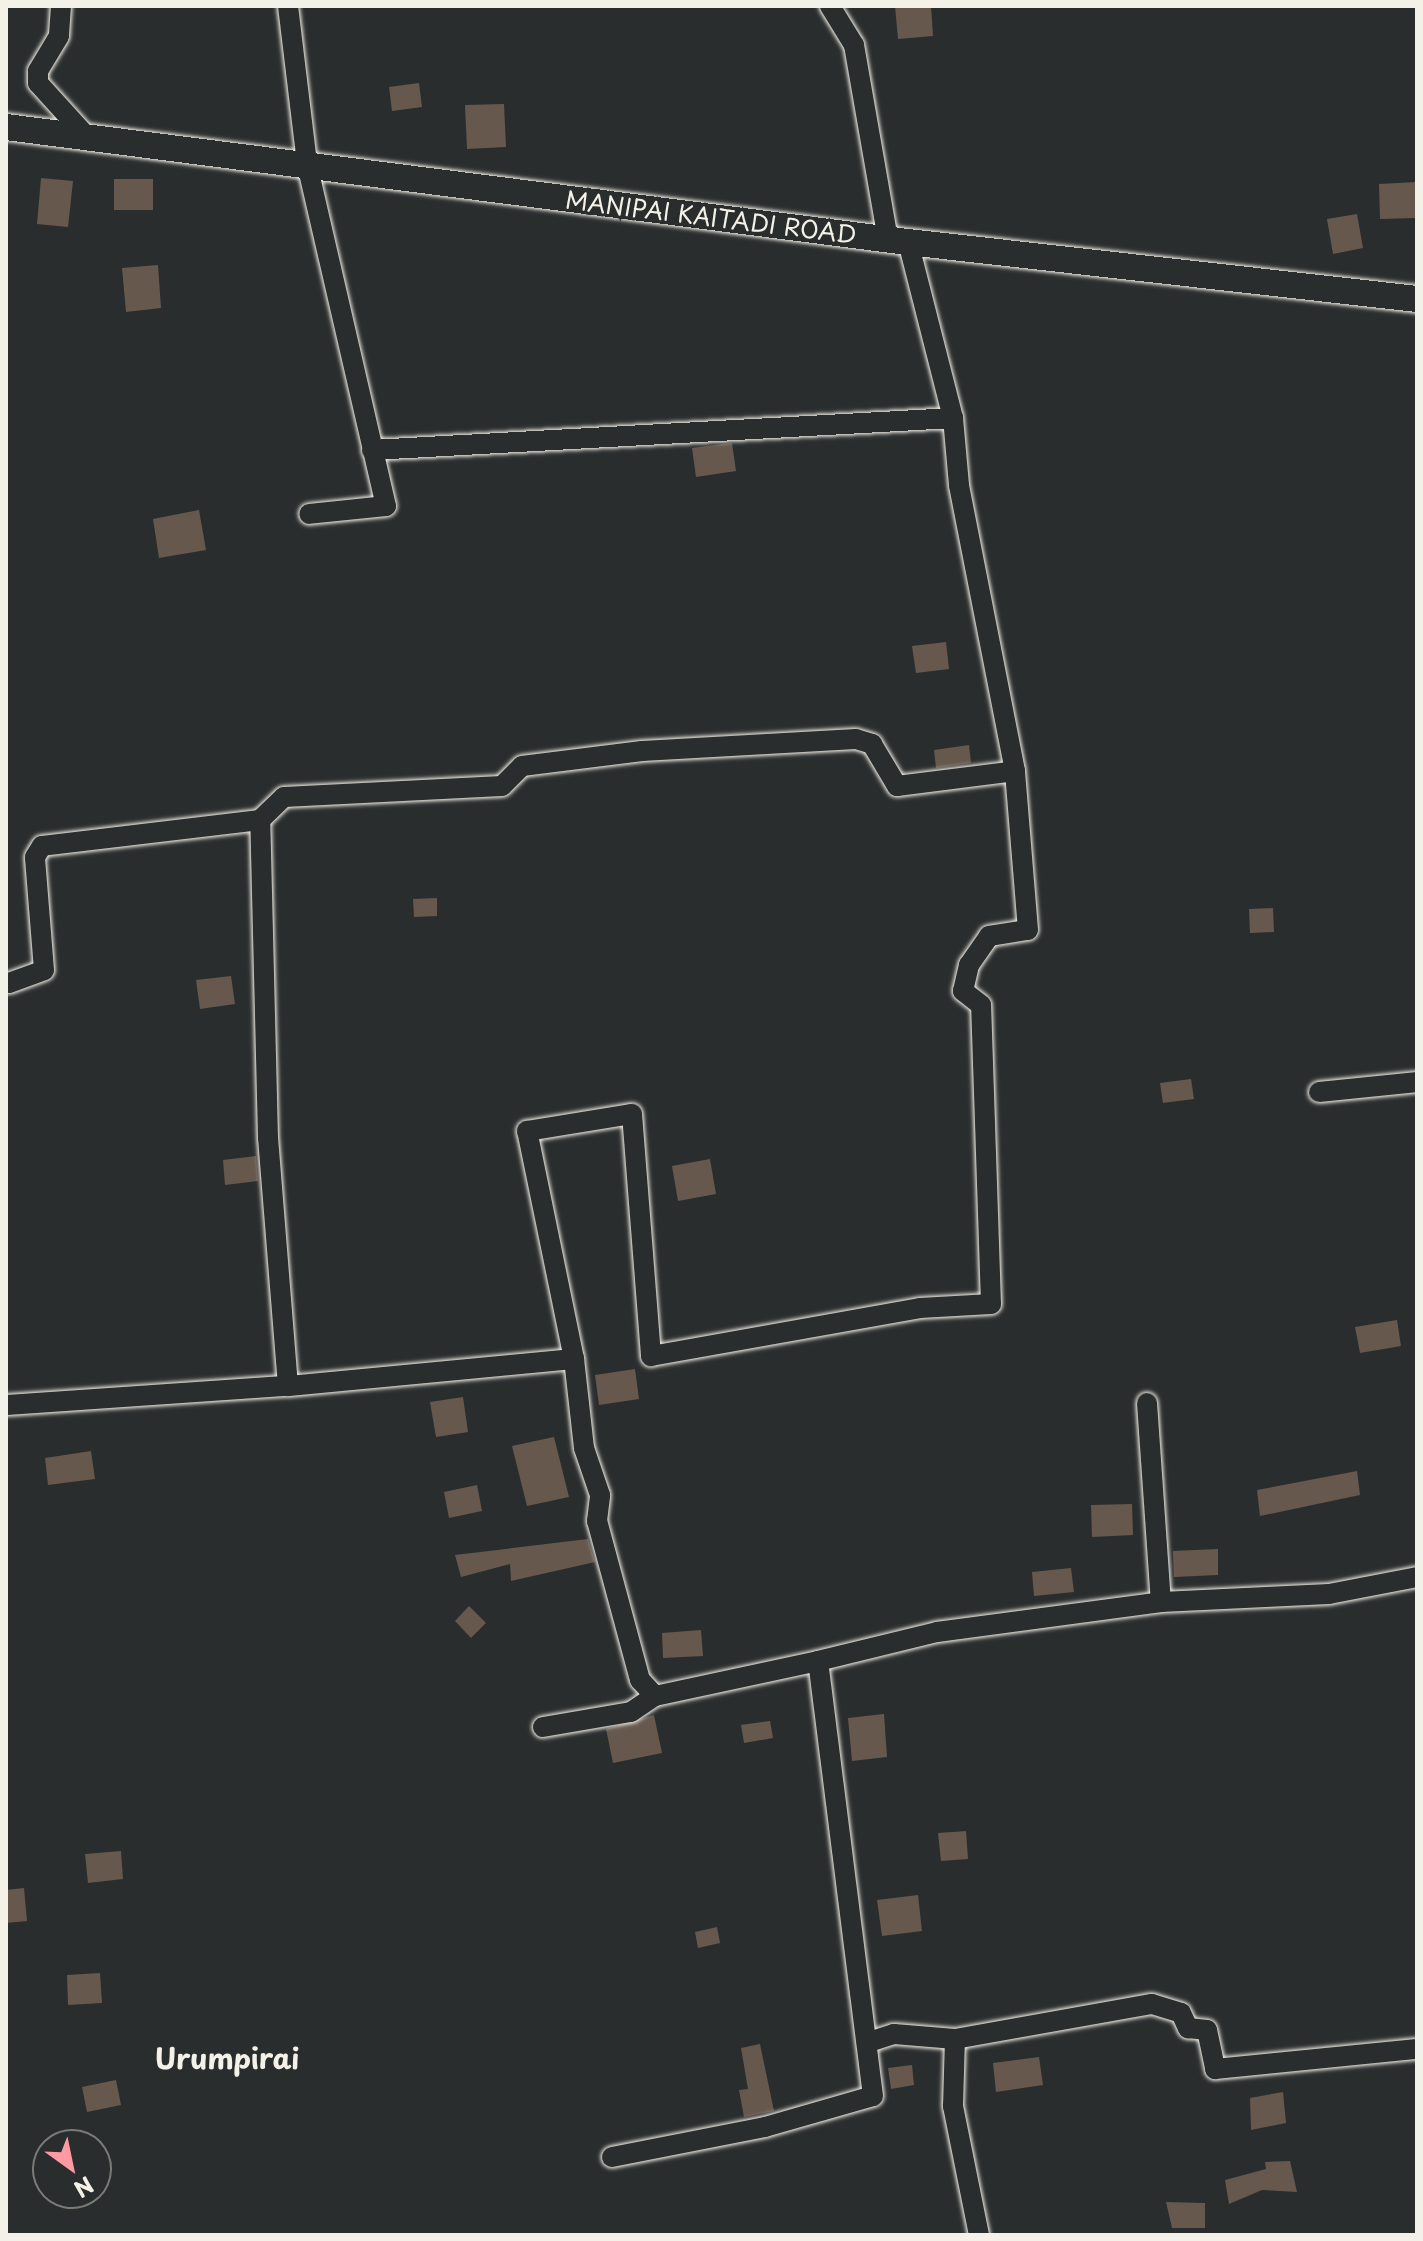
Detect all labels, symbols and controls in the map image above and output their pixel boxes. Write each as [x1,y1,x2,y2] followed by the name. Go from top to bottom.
[563,185,859,249] street label: MANIPAI KAITADI ROAD
[155,2041,299,2075] district label: Urumpirai
[32,2129,112,2209] north arrow
[68,2169,101,2206] text: N

